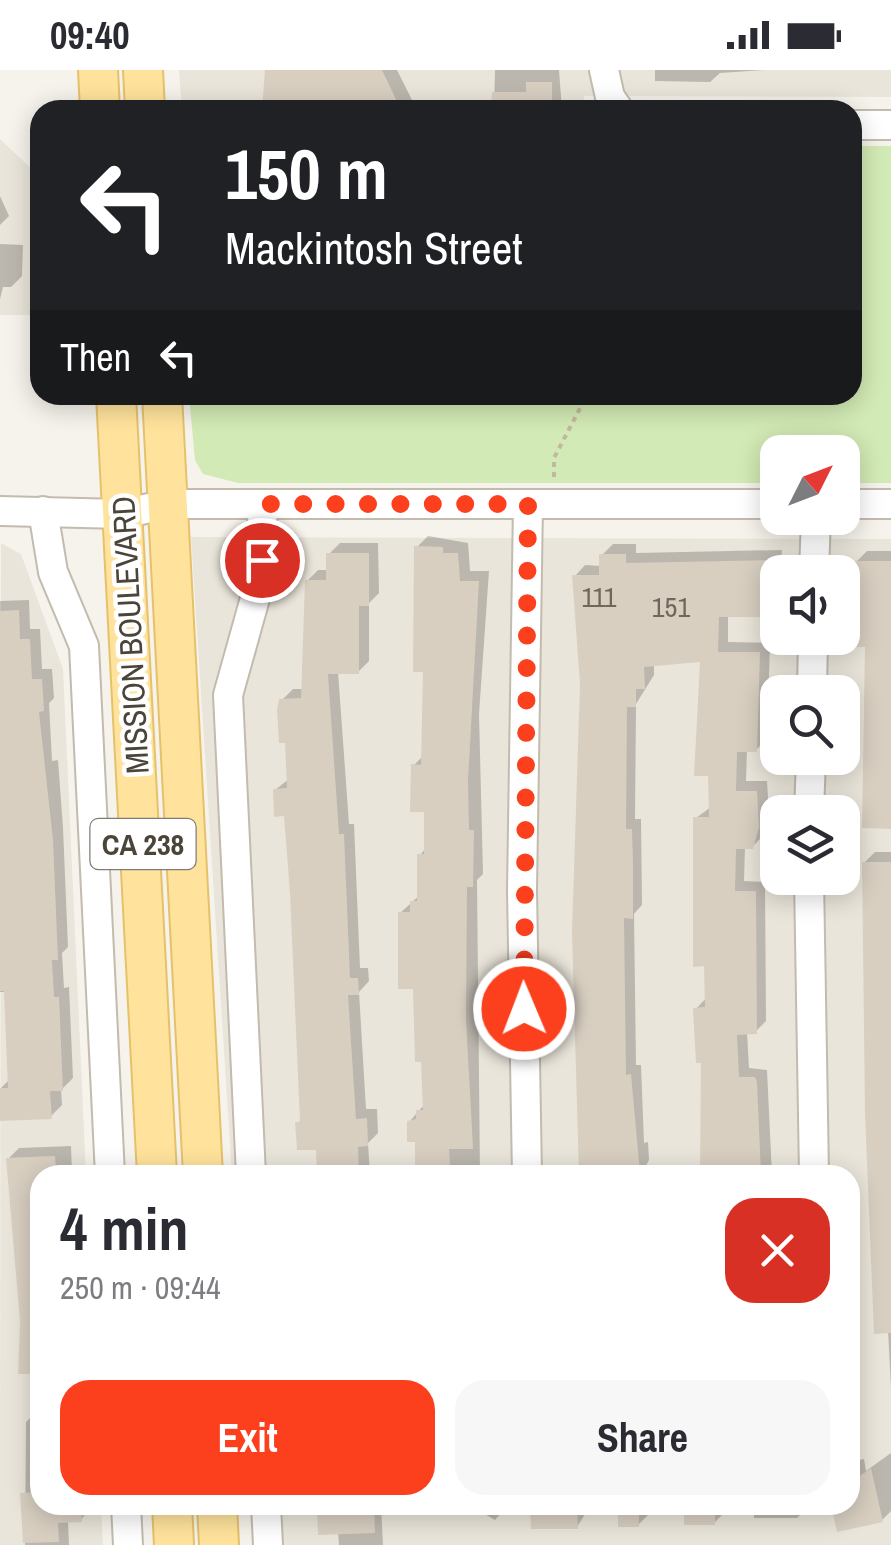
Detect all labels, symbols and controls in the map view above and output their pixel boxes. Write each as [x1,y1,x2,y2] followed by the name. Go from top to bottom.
[50,10,130,61] text: 09:40
[225,127,388,221] text: 150 m
[60,140,190,270] icon: left
[225,217,522,278] text: Mackintosh Street
[151,330,206,385] icon: left
[60,332,131,383] text: Then
[760,435,860,535] north arrow
[760,435,860,895] map controls
[101,495,159,775] street label: MISSION BOULEVARD
[220,518,305,603] pin
[235,533,290,588] icon: arrive
[760,555,860,655] button: sound
[582,578,617,616] house number: 111
[652,588,690,626] house number: 151
[760,675,860,775] button: search
[760,795,860,895] button: layers
[90,819,196,869] road number: CA 238
[472,957,576,1061] position arrow
[60,1188,189,1269] text: 4 min
[725,1198,830,1303] button: close
[60,1266,220,1309] text: 250 m · 09:44
[60,1380,435,1495] button: Exit
[455,1380,830,1495] button: Share

